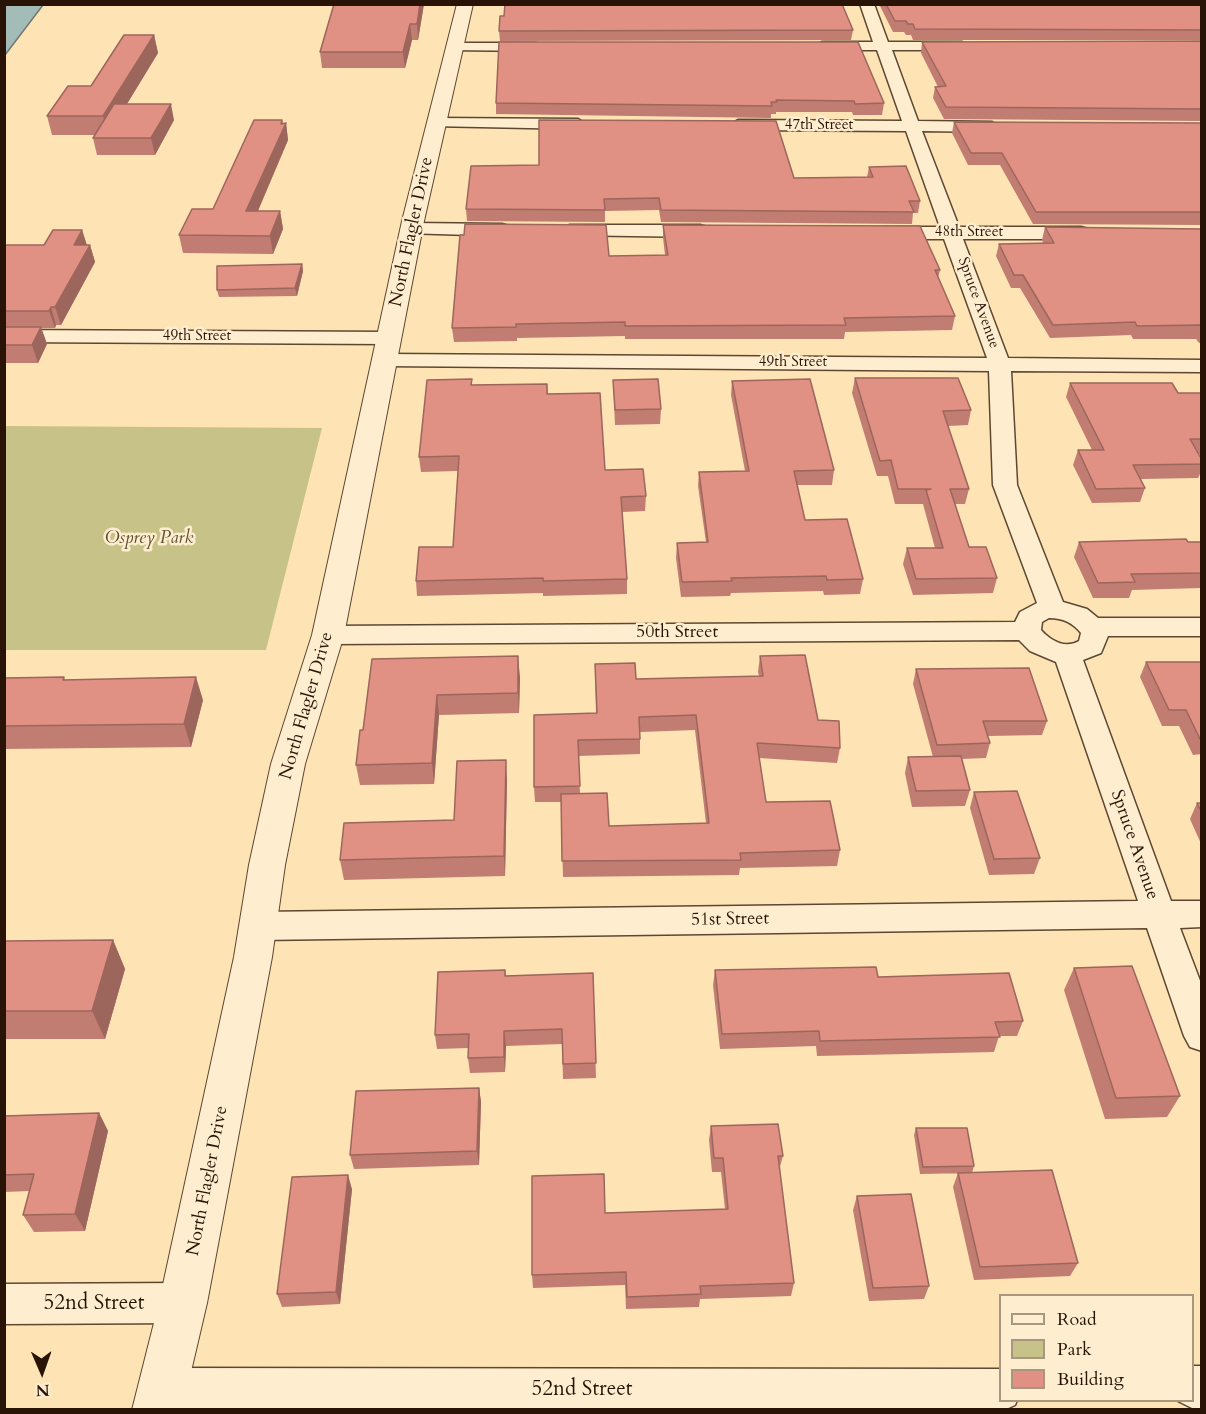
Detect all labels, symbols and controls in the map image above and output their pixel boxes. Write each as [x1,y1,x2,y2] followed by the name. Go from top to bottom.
[785,117,853,135] street label: 47th Street
[386,155,438,309] street label: North Flagler Drive
[935,224,1003,242] street label: 48th Street
[953,255,1003,351] street label: Spruce Avenue
[163,328,231,346] street label: 49th Street
[759,354,827,372] street label: 49th Street
[105,528,193,550] park label: Osprey Park
[636,622,718,644] street label: 50th Street
[276,630,338,782] street label: North Flagler Drive
[1105,787,1163,903] street label: Spruce Avenue
[691,909,769,931] street label: 51st Street
[183,1104,233,1258] street label: North Flagler Drive
[44,1291,144,1317] street label: 52nd Street
[999,1294,1194,1402] legend
[1057,1307,1097,1332] text: Road
[1057,1337,1092,1362] text: Park
[12,1342,72,1402] north arrow
[1057,1367,1124,1392] text: Building
[532,1377,632,1403] street label: 52nd Street
[35,1379,50,1401] text: N

